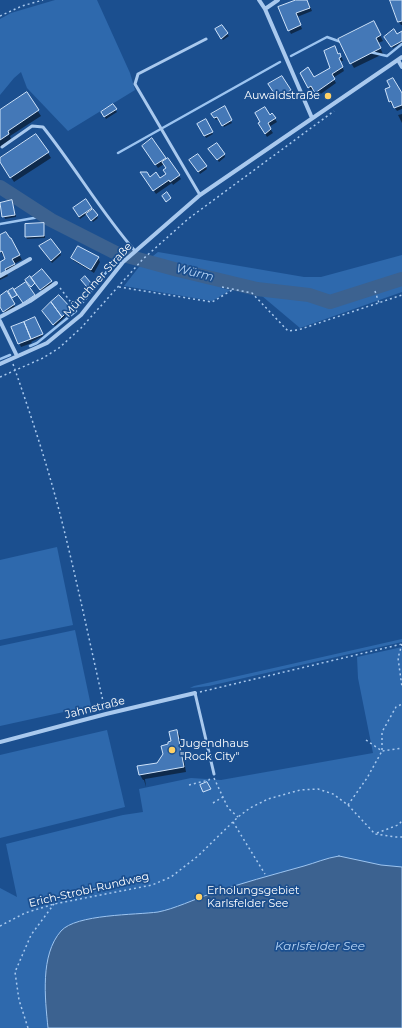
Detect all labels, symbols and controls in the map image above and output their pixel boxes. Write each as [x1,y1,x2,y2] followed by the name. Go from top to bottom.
[244,89,320,103] place label: Auwaldstraße
[323,91,333,101] marker: Auwaldstraße
[61,240,135,320] street label: Münchner Straße
[175,261,215,285] water label: Würm
[64,694,126,722] street label: Jahnstraße
[180,737,249,763] place label: Jugendhaus "Rock City"
[167,745,177,755] marker: Jugendhaus "Rock City"
[28,870,150,910] street label: Erich-Strobl-Rundweg
[207,884,299,910] place label: Erholungsgebiet Karlsfelder See
[194,892,204,902] marker: Erholungsgebiet Karlsfelder See
[275,939,365,953] water label: Karlsfelder See

